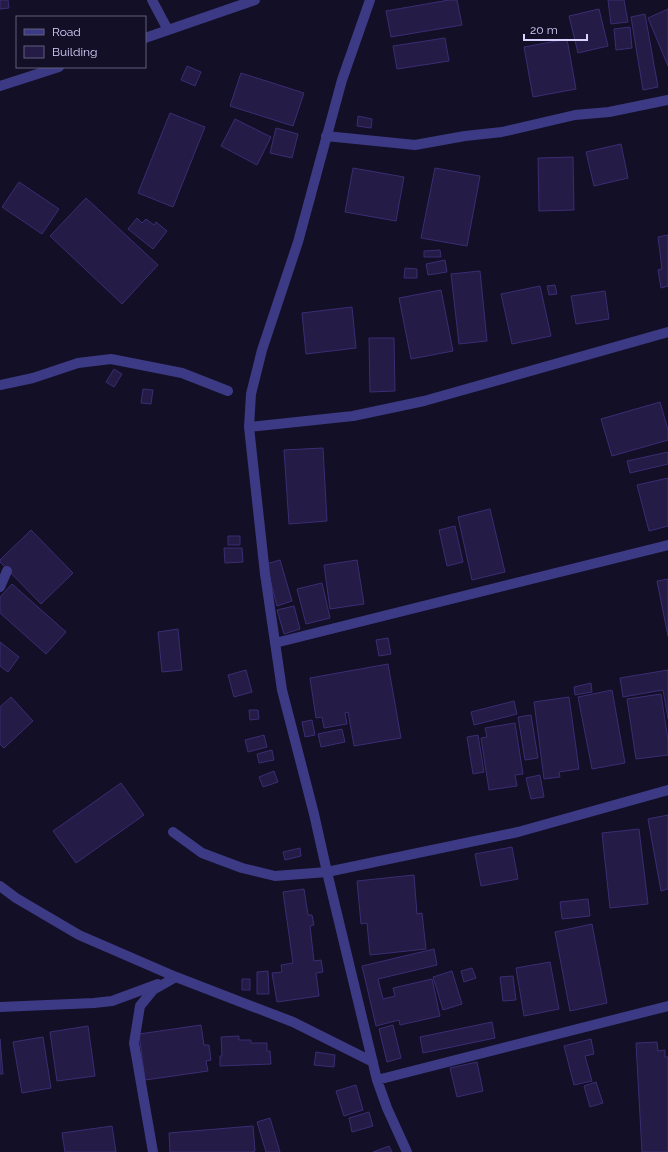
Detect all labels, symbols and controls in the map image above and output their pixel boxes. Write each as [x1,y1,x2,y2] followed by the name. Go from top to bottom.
[16,16,146,68] legend
[524,16,587,42] scale bar
[530,23,558,37] text: 20 m
[52,25,81,39] text: Road
[52,45,98,59] text: Building

